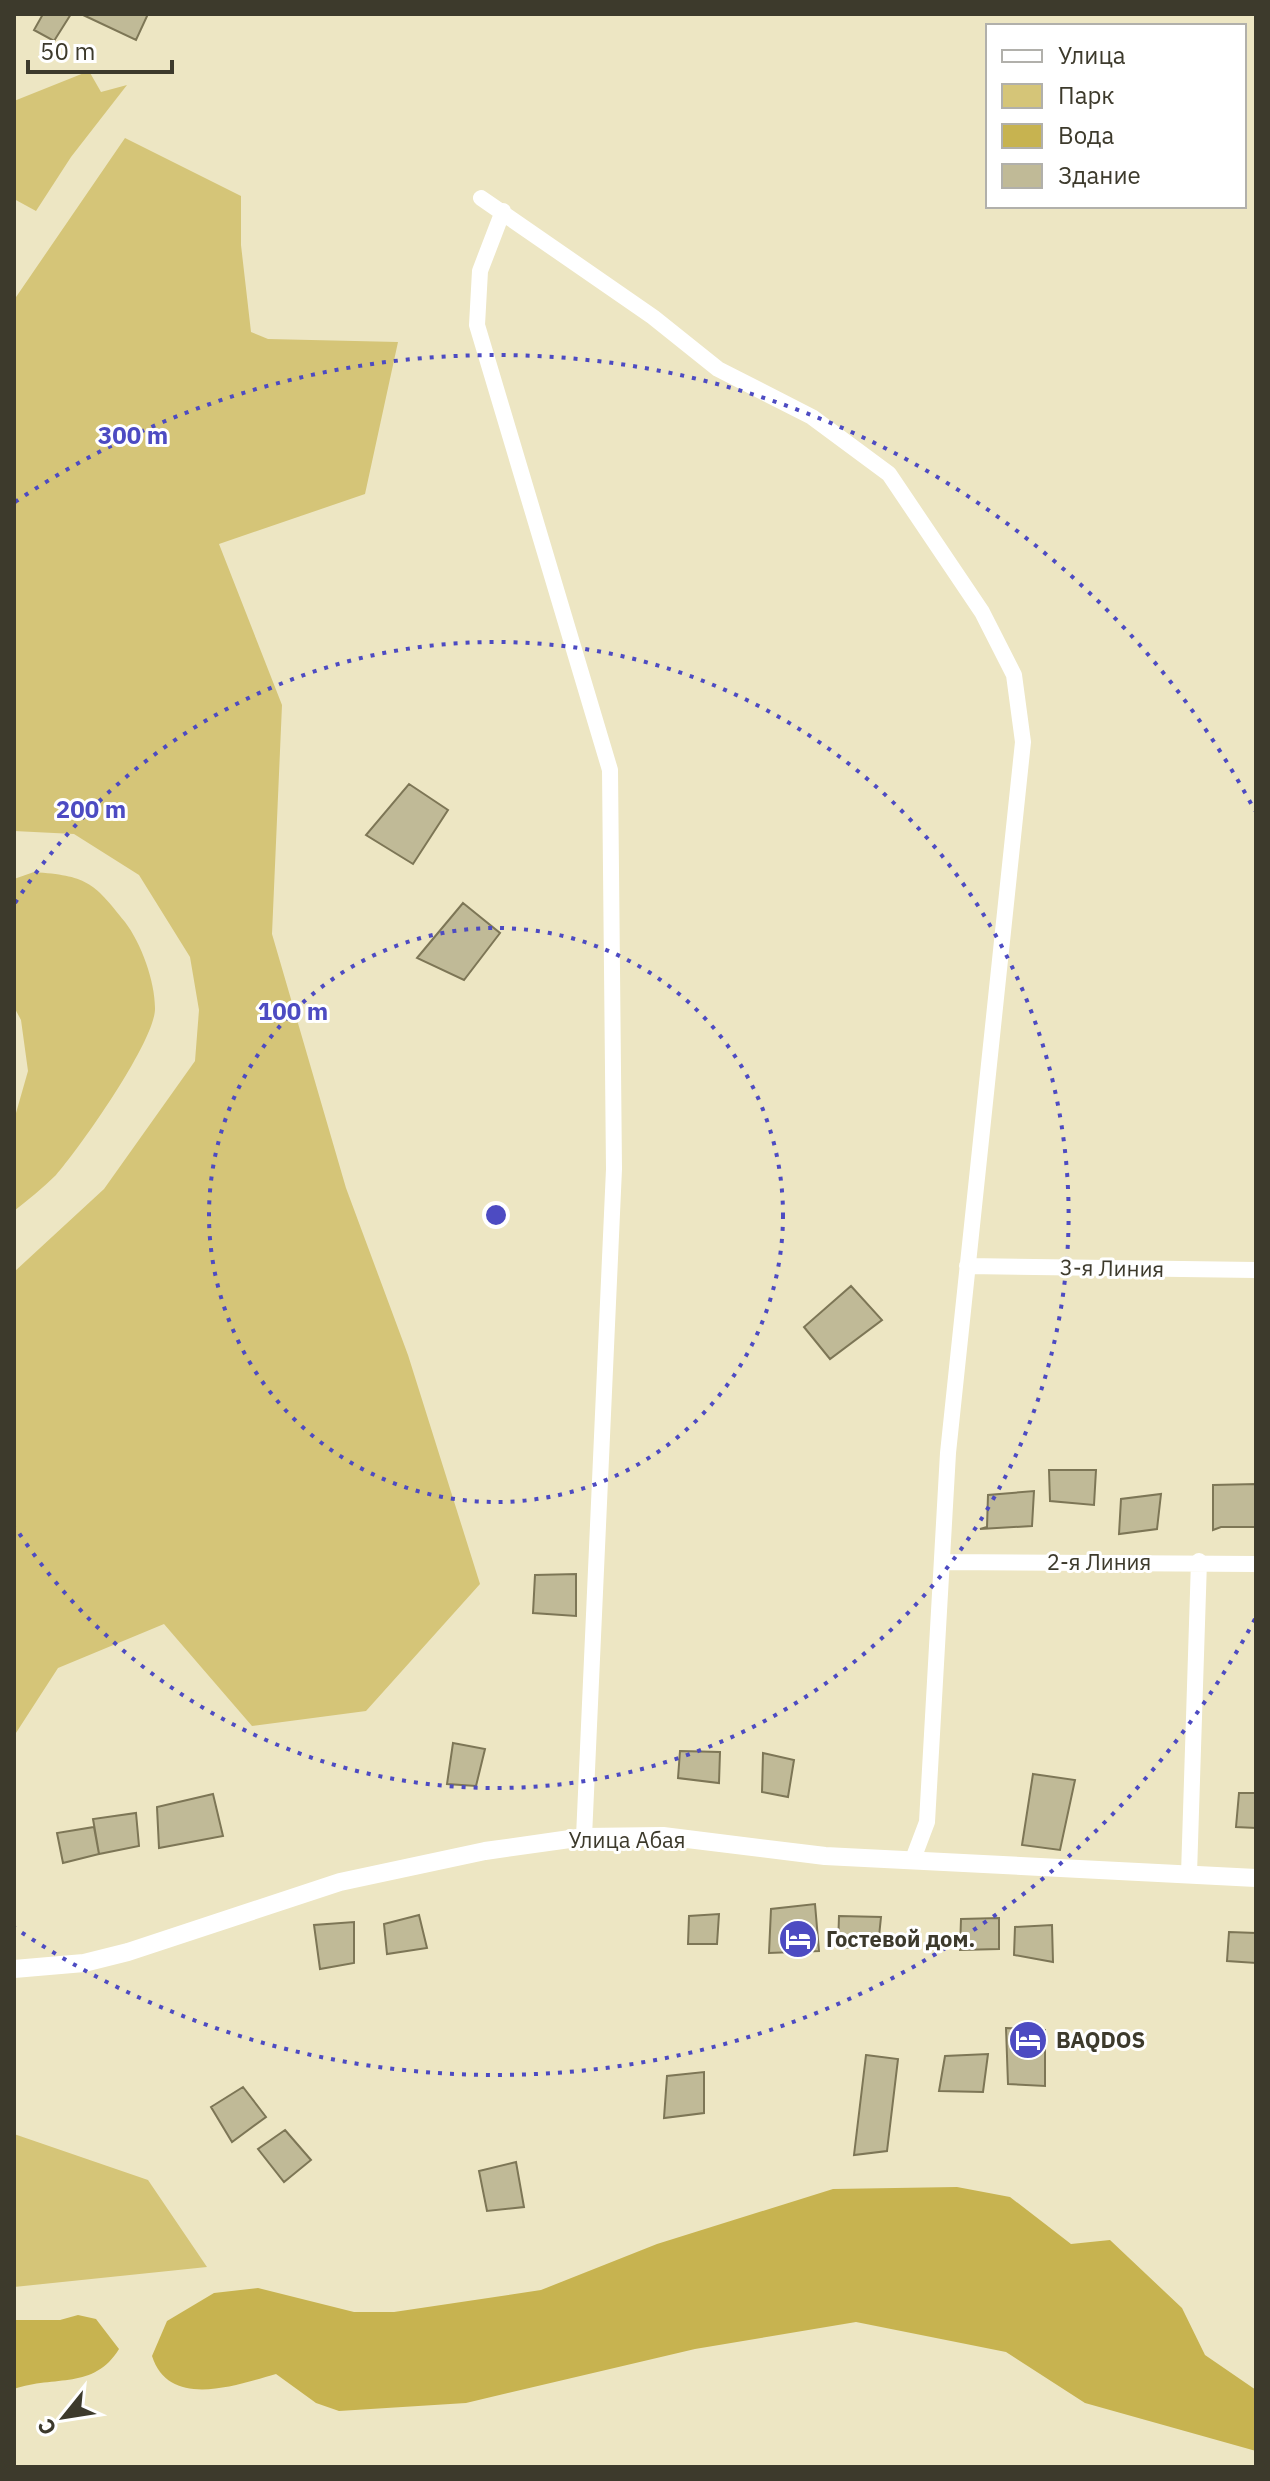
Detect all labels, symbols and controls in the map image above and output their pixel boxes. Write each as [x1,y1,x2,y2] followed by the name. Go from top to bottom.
[28,24,172,74] scale bar
[986,24,1246,208] legend
[40,35,95,67] text: 50 m
[1058,39,1126,71] text: Улица
[1058,79,1115,111] text: Парк
[1058,119,1114,151] text: Вода
[1058,159,1141,191] text: Здание
[98,419,168,451] text: 300 m
[56,793,126,825] text: 200 m
[258,995,328,1027] text: 100 m
[482,1201,510,1229] centre of rings
[1059,1252,1165,1283] street label: 3-я Линия
[1047,1547,1151,1576] street label: 2-я Линия
[568,1825,686,1854] street label: Улица Абая
[777,1918,819,1960] hotel icon: Гостевой дом.
[826,1924,975,1953] place label: Гостевой дом.
[1007,2019,1049,2061] hotel icon: BAQDOS
[1056,2025,1145,2054] place label: BAQDOS
[24,2377,104,2457] north arrow
[30,2414,62,2441] text: С

